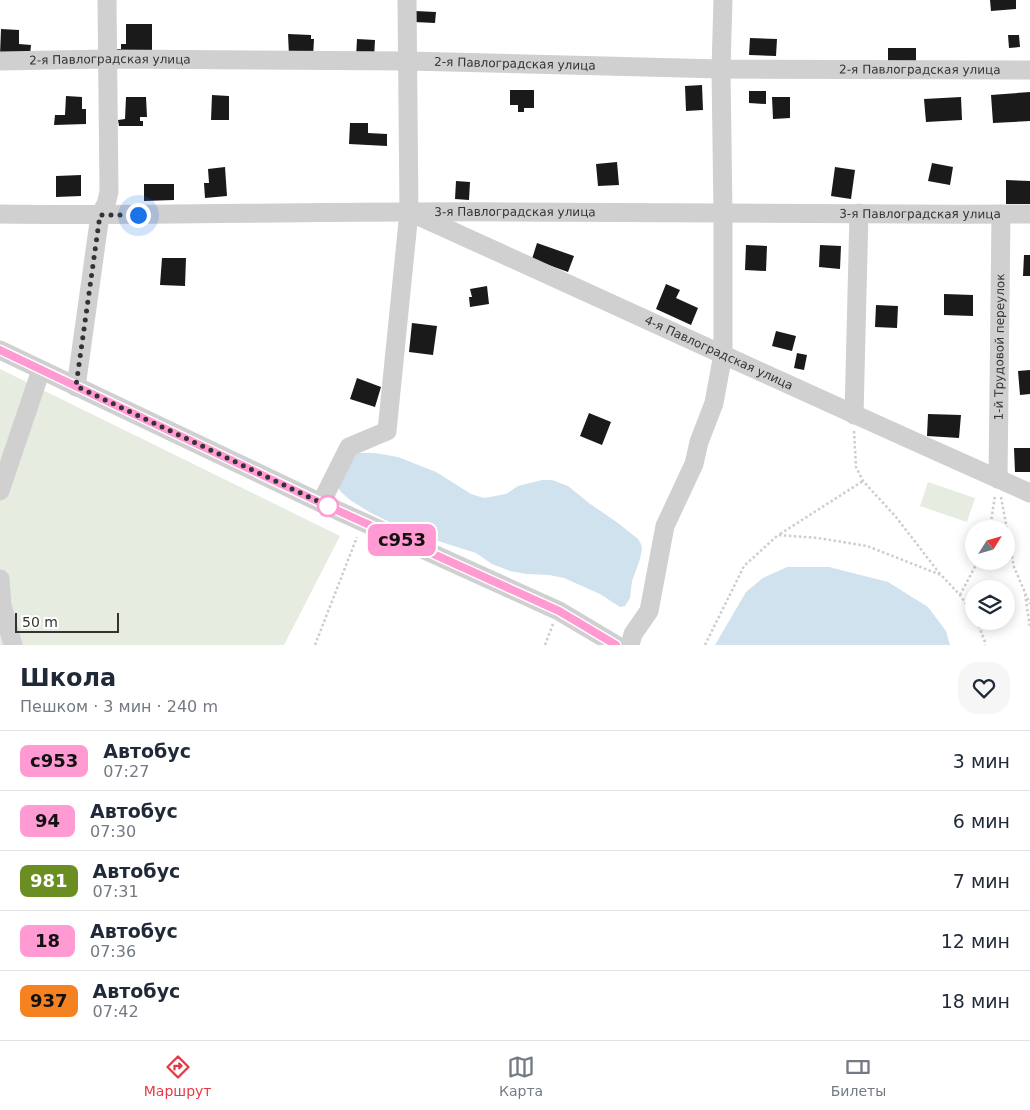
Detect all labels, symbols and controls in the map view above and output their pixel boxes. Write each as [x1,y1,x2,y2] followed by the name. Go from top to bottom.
[29,52,191,67] street label: 2-я Павлоградская улица
[434,55,596,73] street label: 2-я Павлоградская улица
[839,62,1001,77] street label: 2-я Павлоградская улица
[126,203,151,228] your location
[434,205,596,219] street label: 3-я Павлоградская улица
[839,207,1001,221] street label: 3-я Павлоградская улица
[992,273,1007,421] street label: 1-й Трудовой переулок
[643,313,795,393] street label: 4-я Павлоградская улица
[317,495,339,517] unlabelled marker
[965,520,1015,570] north arrow
[965,520,1015,630] map controls
[367,524,437,556] line badge: с953
[378,529,426,550] text: с953
[965,580,1015,630] button: layers
[15,610,119,633] scale bar
[22,614,58,630] text: 50 m
[958,662,1010,714] button: heart
[20,664,116,692] text: Школа
[20,697,218,716] text: Пешком · 3 мин · 240 m
[103,740,191,762] text: Автобус
[30,750,78,771] text: с953
[953,750,1010,772] text: 3 мин
[103,762,149,781] text: 07:27
[90,800,178,822] text: Автобус
[35,810,60,831] text: 94
[953,810,1010,832] text: 6 мин
[90,822,136,841] text: 07:30
[93,860,180,882] text: Автобус
[30,870,68,891] text: 981
[953,870,1010,892] text: 7 мин
[93,882,139,901] text: 07:31
[90,920,178,942] text: Автобус
[35,930,60,951] text: 18
[941,930,1010,952] text: 12 мин
[90,942,136,961] text: 07:36
[93,980,180,1002] text: Автобус
[30,990,68,1011] text: 937
[941,990,1010,1012] text: 18 мин
[93,1002,139,1021] text: 07:42
[144,1053,211,1099] tab: Маршрут
[499,1053,543,1099] tab: Карта
[831,1053,886,1099] tab: Билеты

